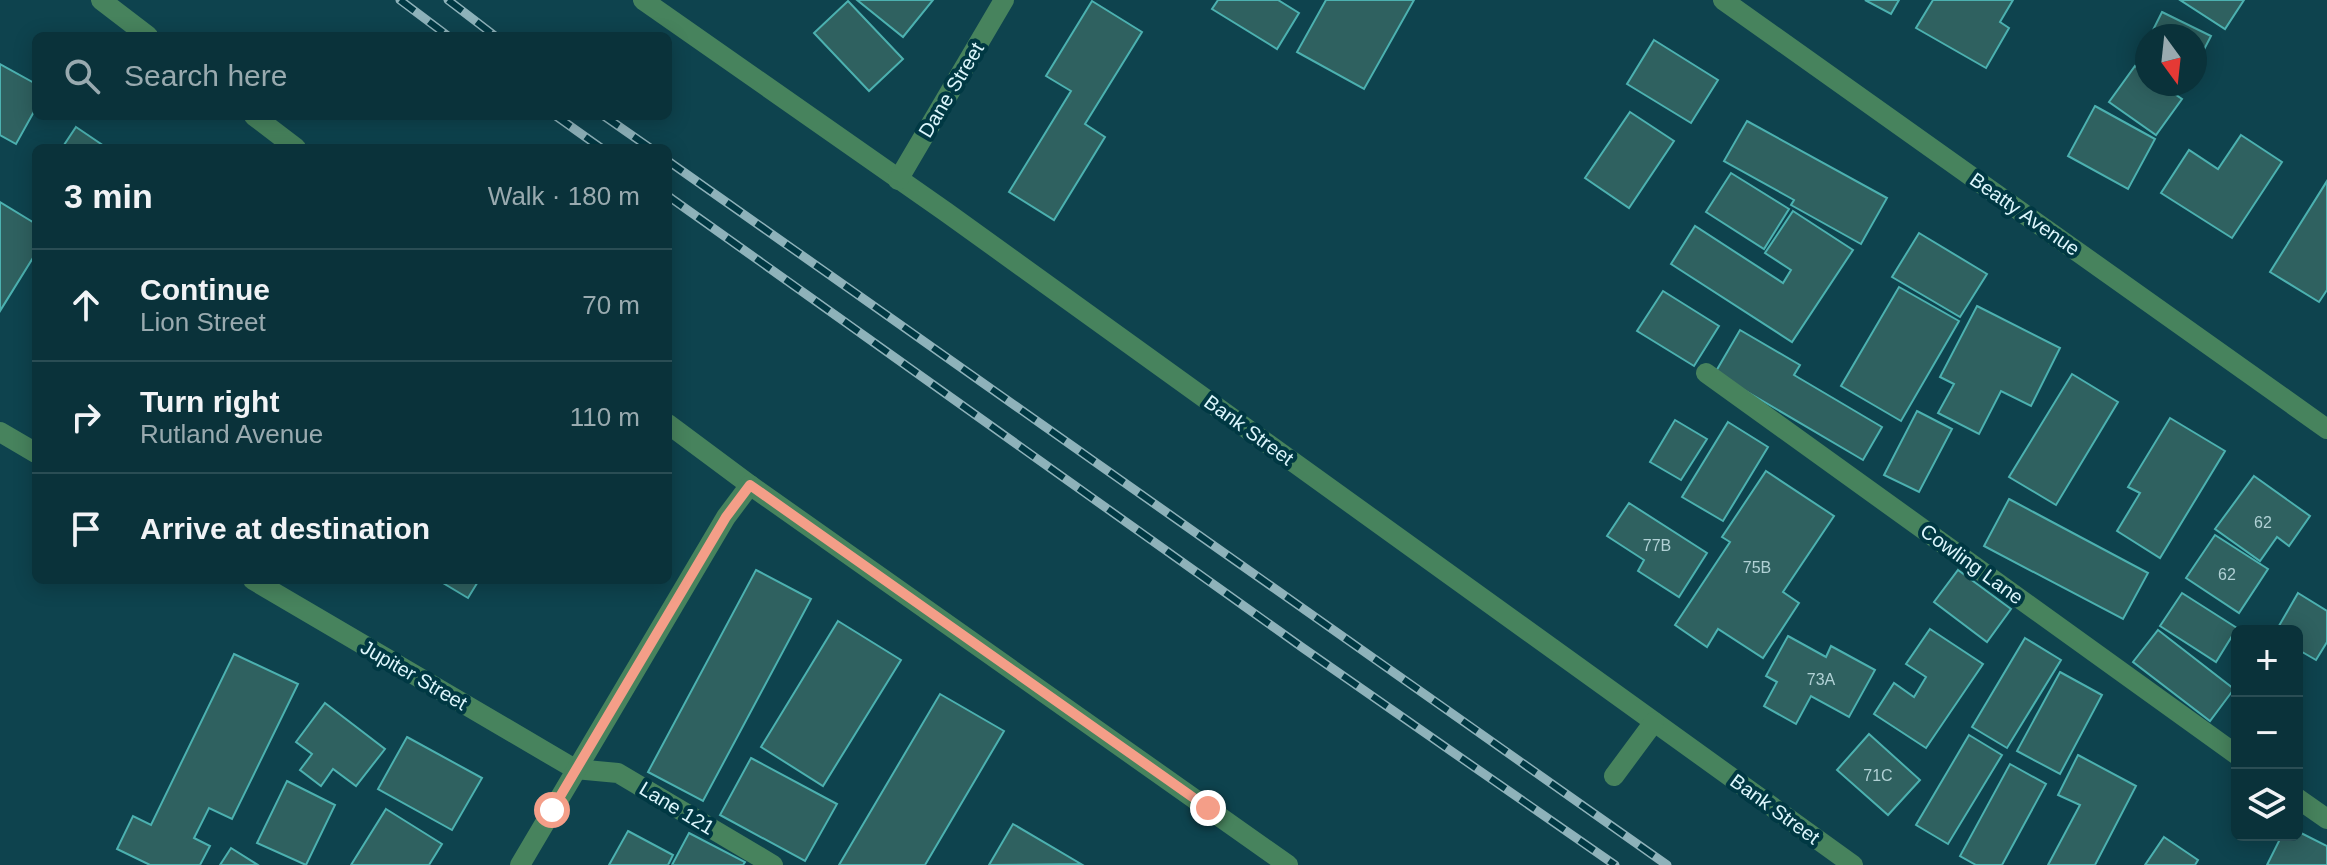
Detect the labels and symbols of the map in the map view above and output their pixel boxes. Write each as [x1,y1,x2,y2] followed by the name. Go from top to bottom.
[2135,24,2207,96] north arrow
[914,38,988,141] street label: Dane Street
[1966,168,2084,260] street label: Beatty Avenue
[1200,390,1298,470] street label: Bank Street
[2254,514,2272,531] house number: 62
[1917,519,2027,609] street label: Cowling Lane
[1643,537,1671,554] house number: 77B
[1743,559,1771,576] house number: 75B
[2218,566,2236,583] house number: 62
[357,636,471,714] street label: Jupiter Street
[1807,671,1836,688] house number: 73A
[1863,767,1893,784] house number: 71C
[1726,769,1824,849] street label: Bank Street
[636,777,718,839] street label: Lane 121
[1190,790,1226,826] route end
[534,792,570,828] route start

